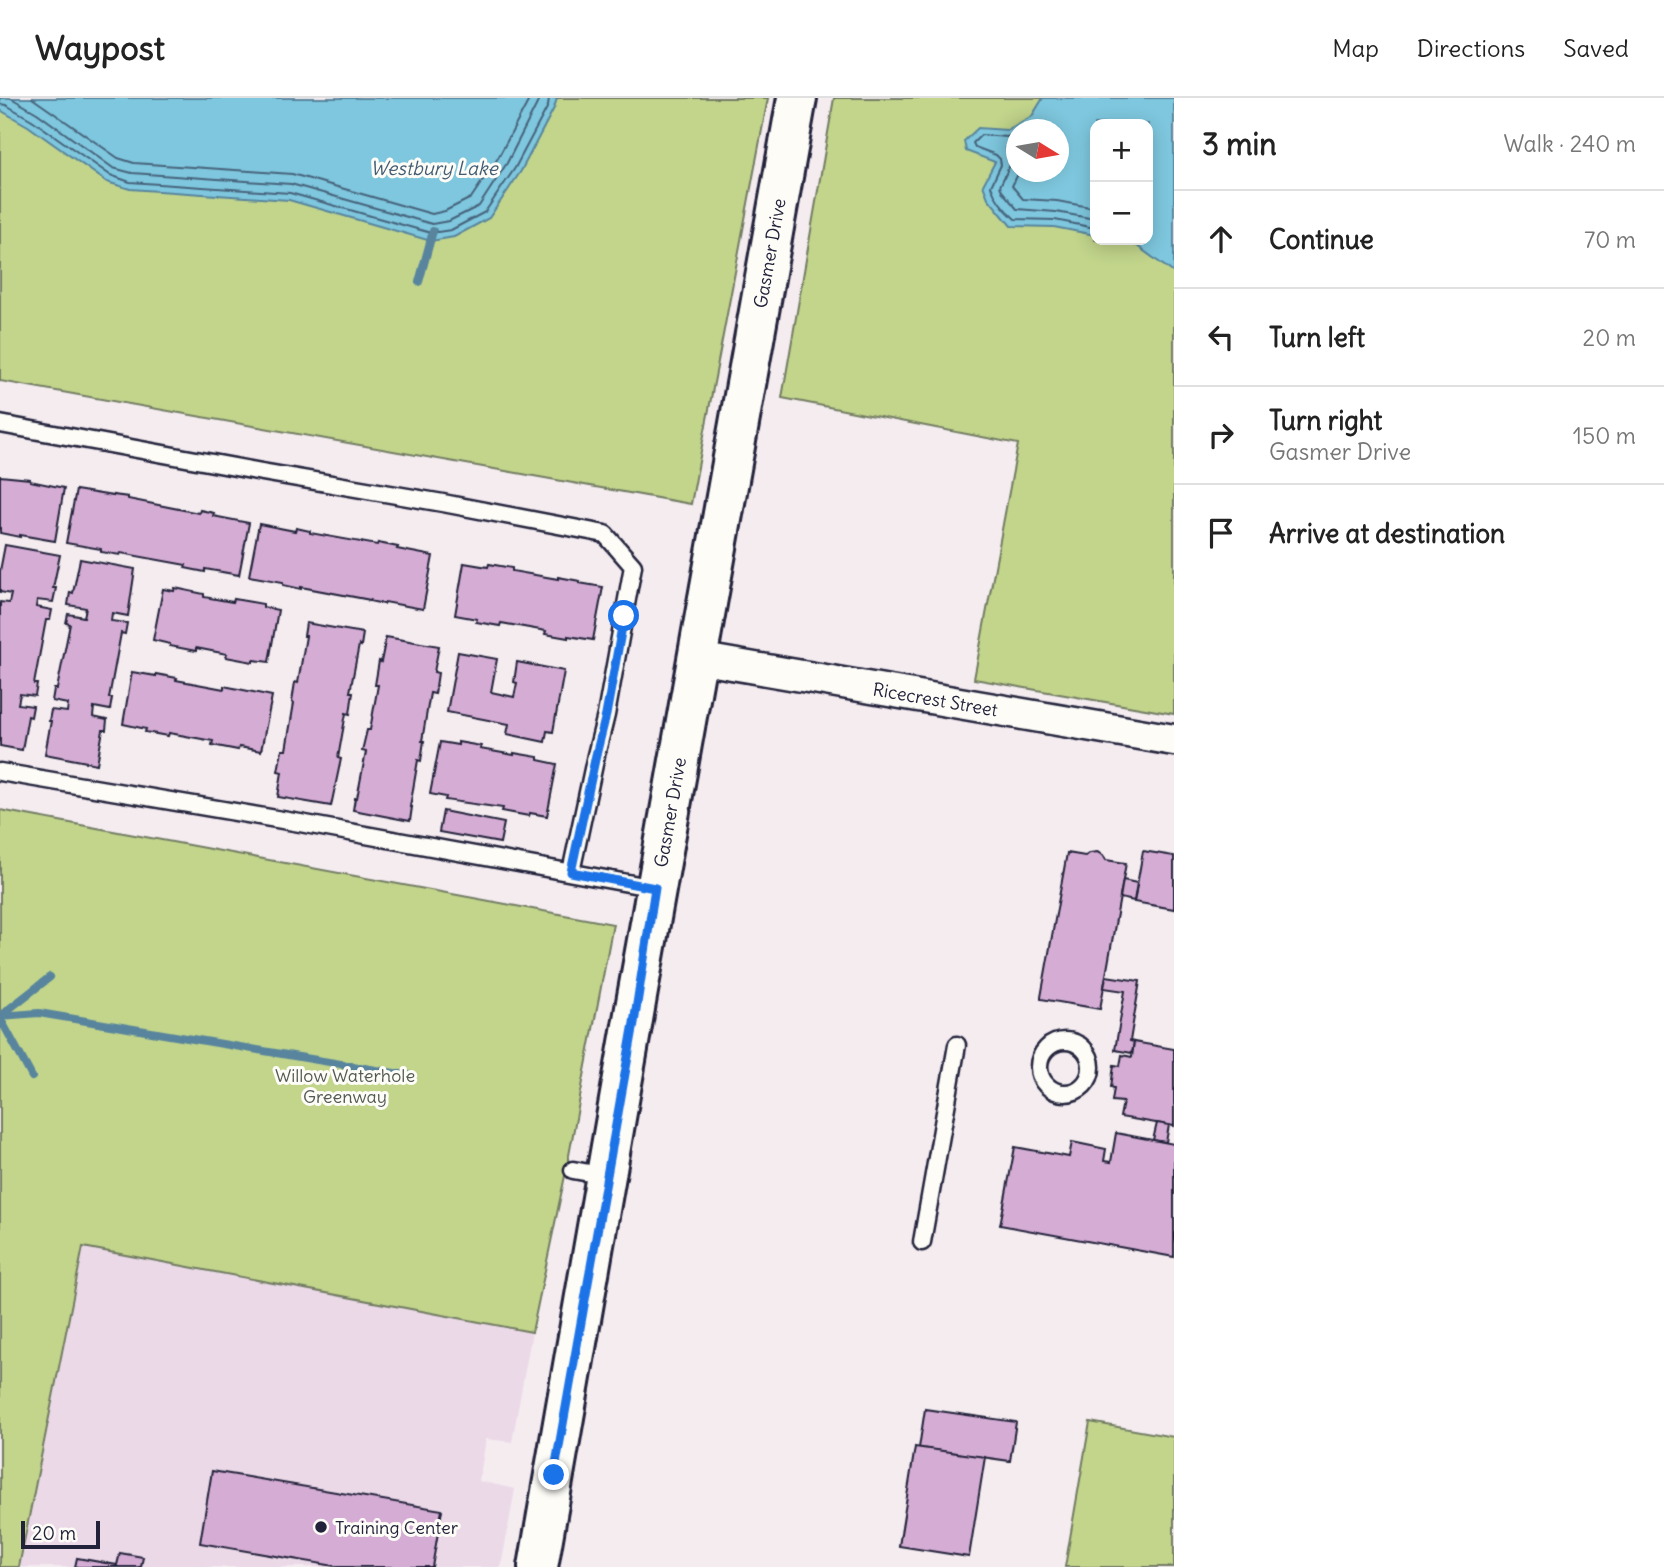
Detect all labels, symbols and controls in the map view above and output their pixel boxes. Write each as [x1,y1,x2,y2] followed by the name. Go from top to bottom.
[35,27,165,69] text: Waypost
[1332,33,1379,63] text: Map
[1417,33,1525,63] text: Directions
[1563,33,1629,63] text: Saved
[1006,119,1069,182] north arrow
[1090,119,1153,245] map controls
[1090,119,1153,182] button: +
[1202,125,1277,163] text: 3 min
[1503,129,1636,158] text: Walk · 240 m
[370,156,499,180] water label: Westbury Lake
[1090,182,1153,245] button: −
[748,196,790,310] street label: Gasmer Drive
[1202,220,1240,258] icon: ahead
[1269,223,1374,256] text: Continue
[1584,225,1636,254] text: 70 m
[1202,318,1240,356] icon: left
[1269,321,1365,354] text: Turn left
[1583,323,1636,352] text: 20 m
[1269,404,1382,437] text: Turn right
[1202,416,1240,454] icon: right
[1573,421,1636,450] text: 150 m
[1269,437,1411,466] text: Gasmer Drive
[1202,514,1240,552] icon: arrive
[1269,517,1505,550] text: Arrive at destination
[608,600,639,631] route start
[871,677,1000,721] street label: Ricecrest Street
[648,756,691,869] street label: Gasmer Drive
[275,1064,415,1108] park label: Willow Waterhole Greenway
[538,1459,569,1490] route end
[335,1516,459,1539] place label: Training Center
[21,1518,100,1550] scale bar
[313,1519,329,1535] marker: Training Center
[32,1521,76,1545] text: 20 m

